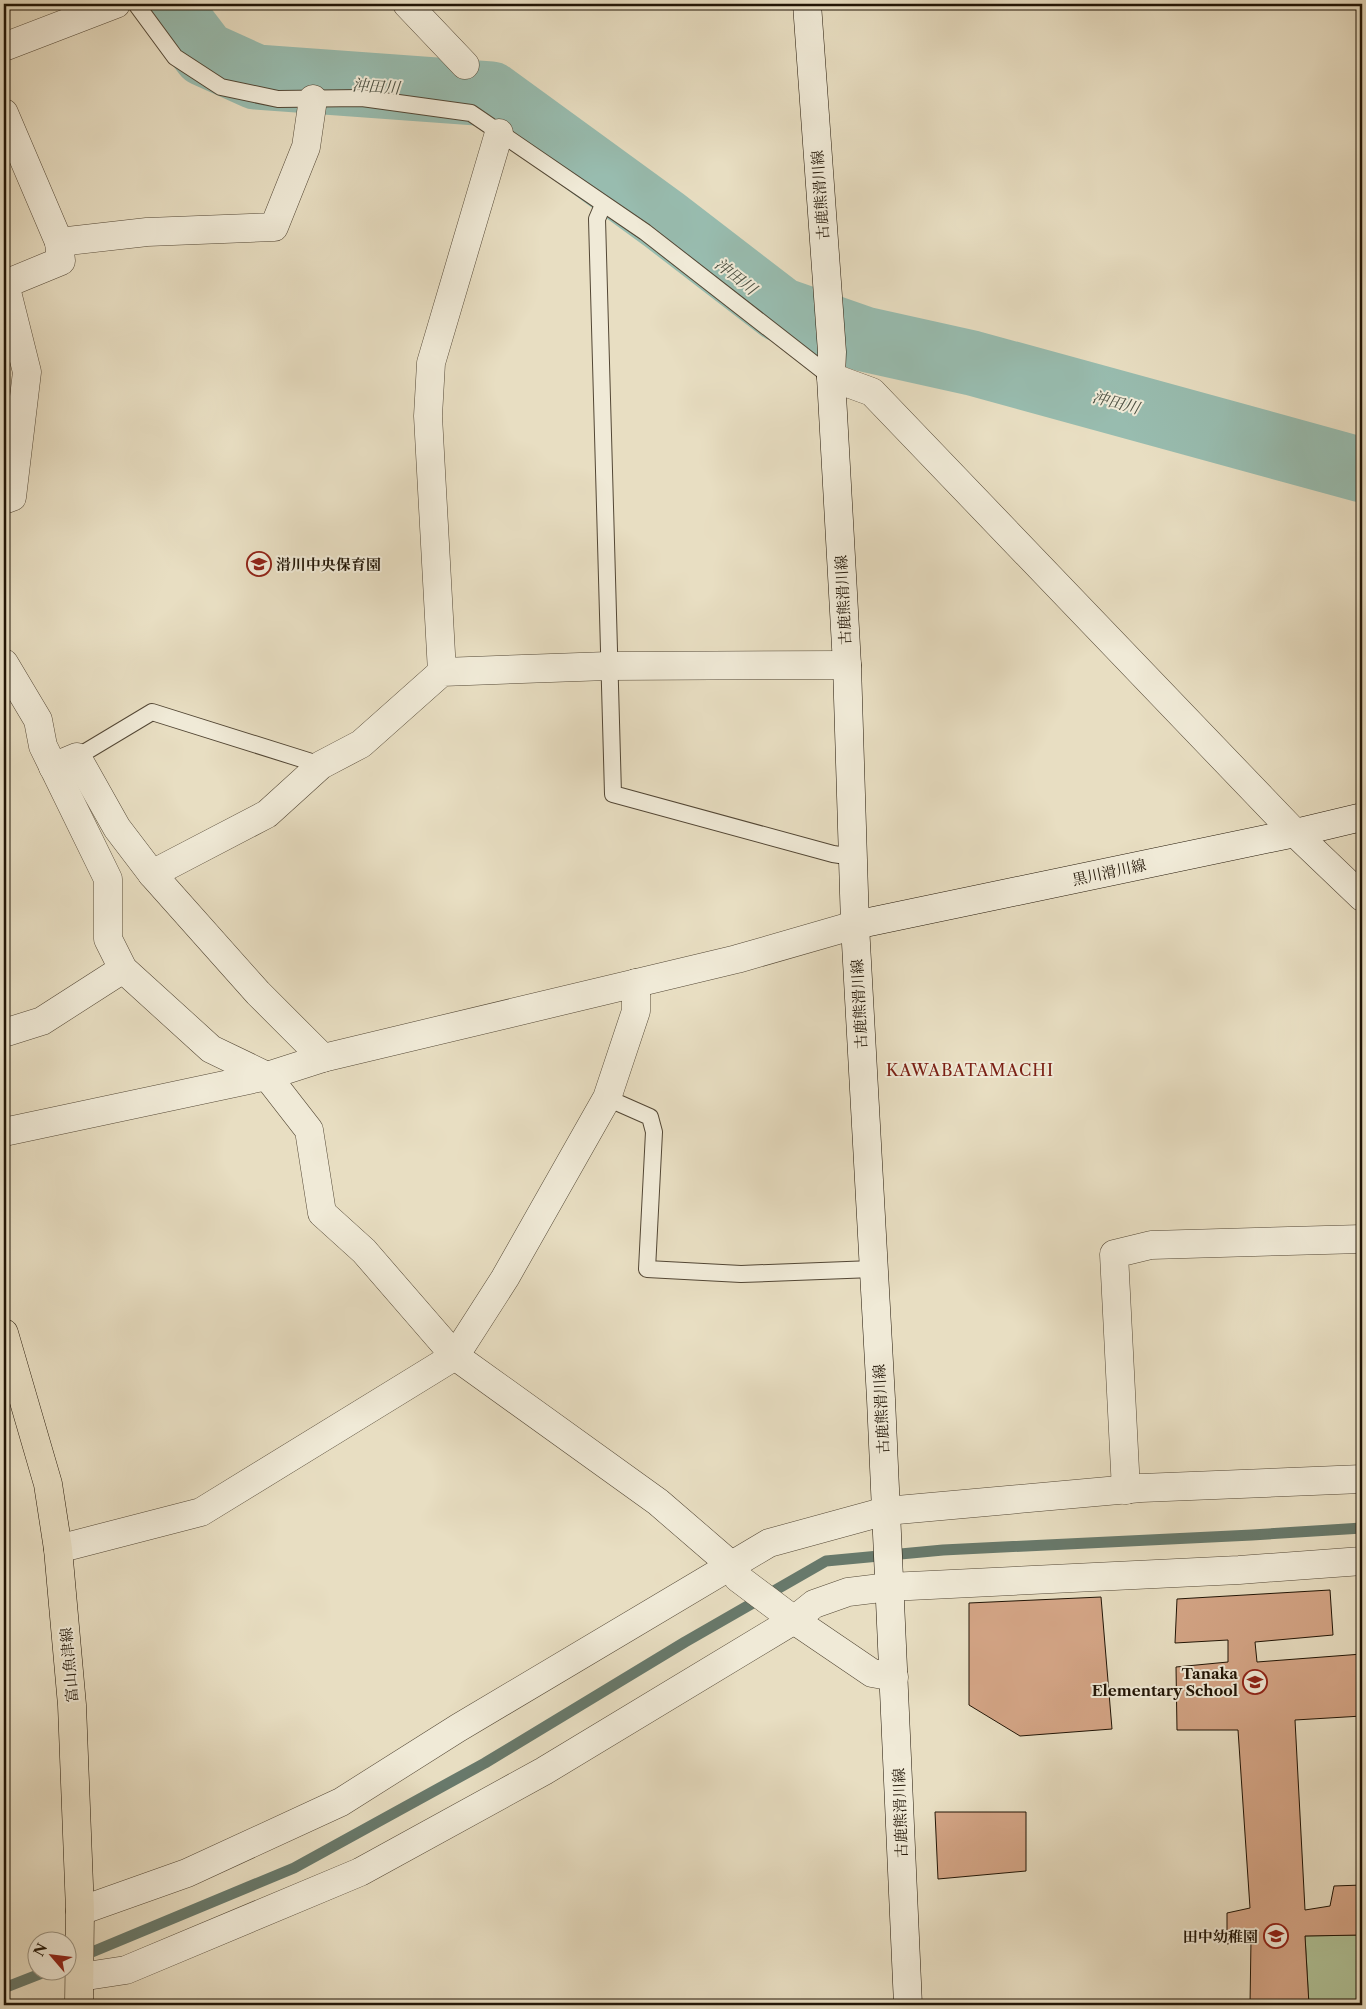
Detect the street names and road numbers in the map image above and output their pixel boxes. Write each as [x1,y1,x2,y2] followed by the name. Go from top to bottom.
[807,149,833,241] street label: 古鹿熊滑川線
[831,555,855,645] street label: 古鹿熊滑川線
[1070,855,1148,889] street label: 黒川滑川線
[847,959,871,1049] street label: 古鹿熊滑川線
[869,1364,893,1454] street label: 古鹿熊滑川線
[56,1627,82,1703] street label: 富山魚津線
[889,1768,911,1858] street label: 古鹿熊滑川線

